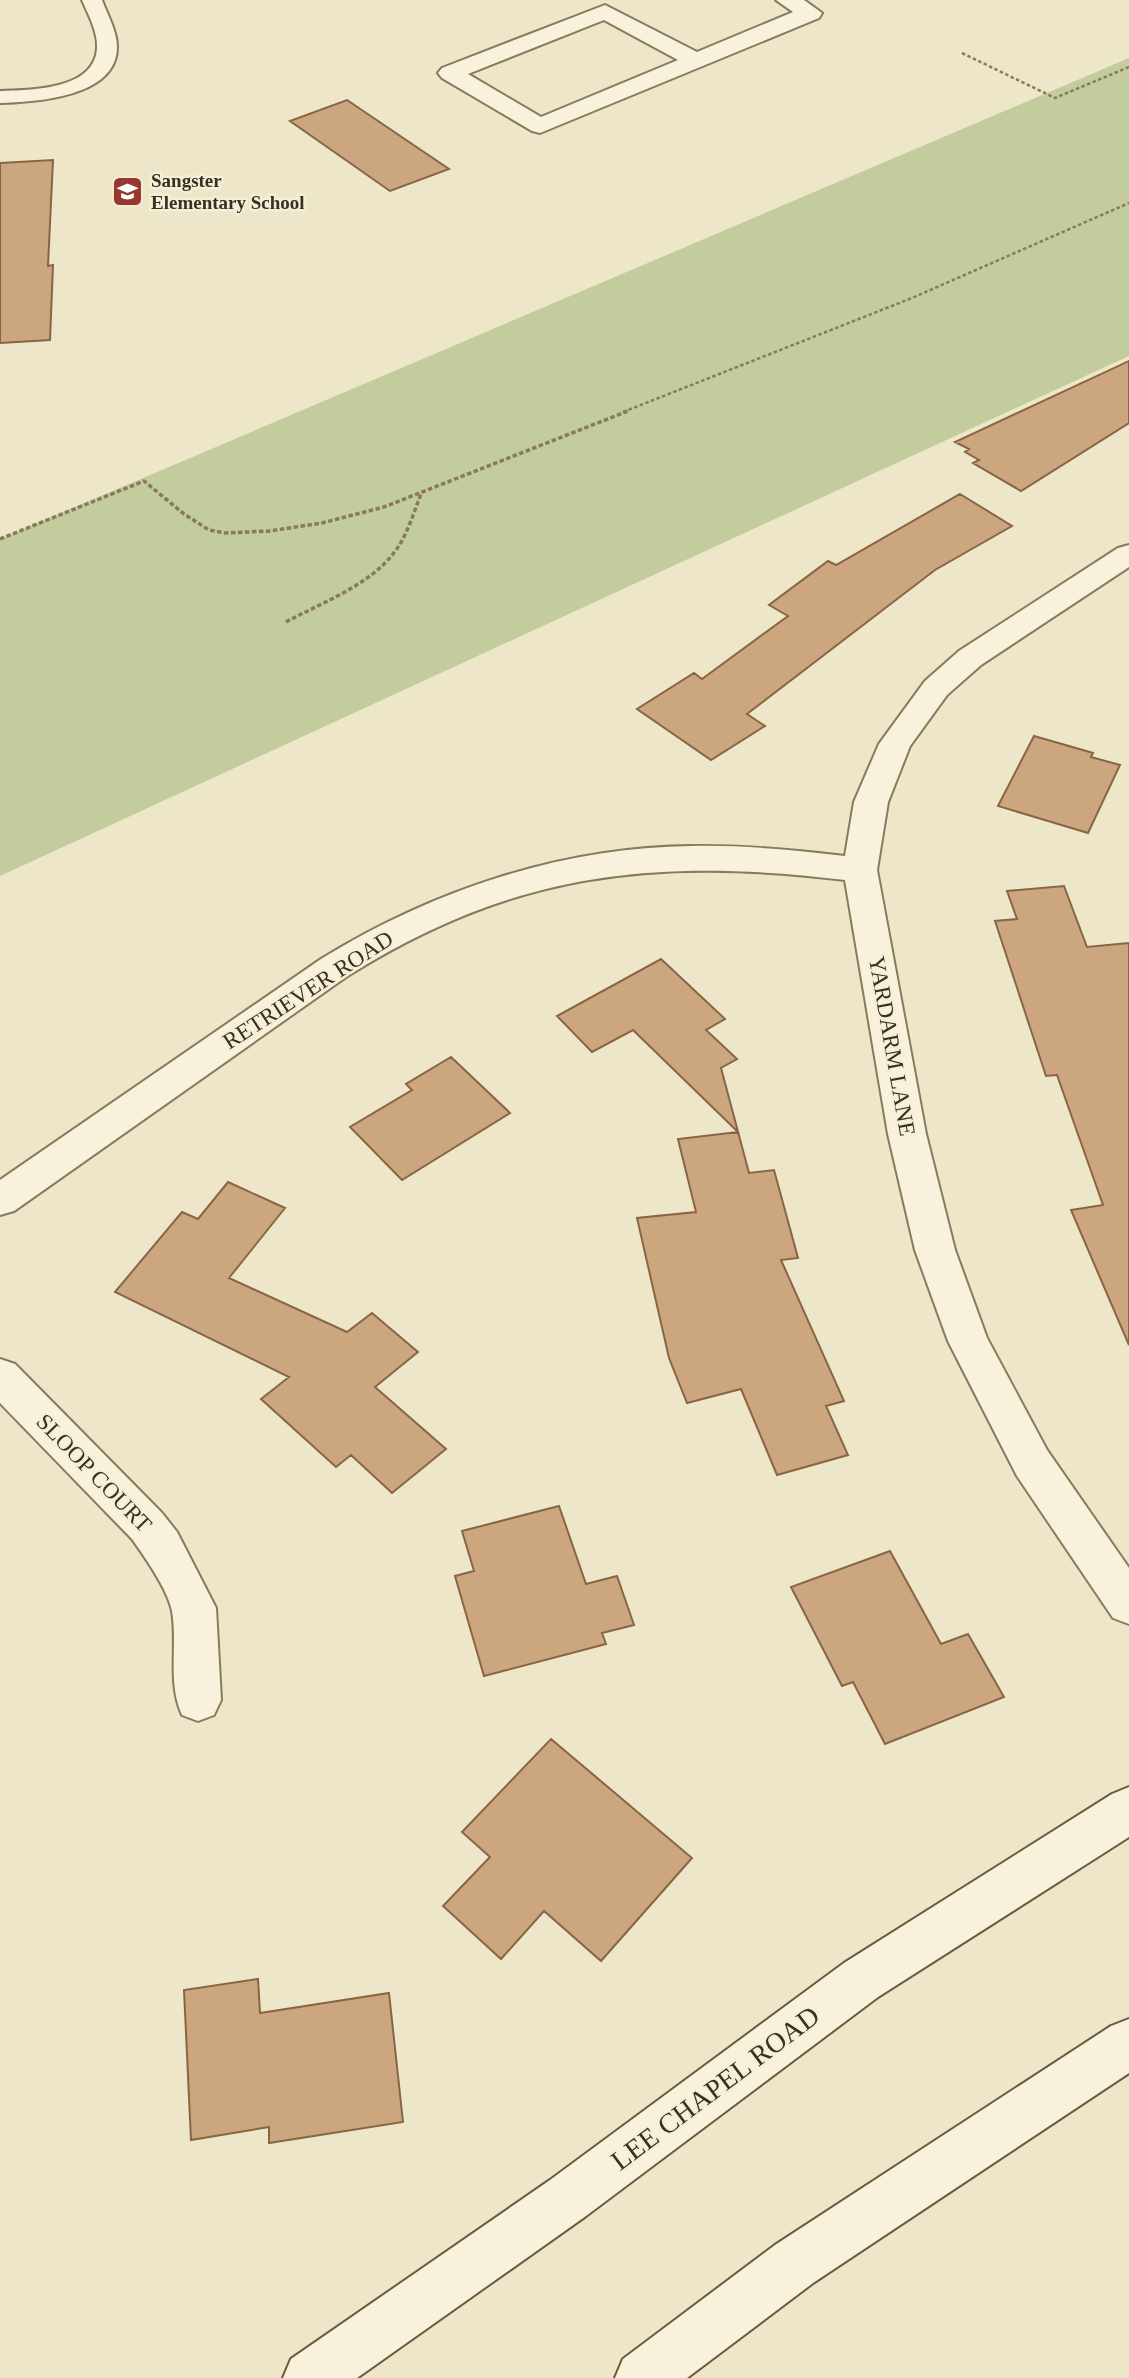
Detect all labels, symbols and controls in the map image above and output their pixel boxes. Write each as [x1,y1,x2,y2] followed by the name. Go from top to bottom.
[151,170,305,213] place label: Sangster Elementary School
[111,174,145,208] school or university icon: Sangster Elementary School
[218,926,398,1054] street label: RETRIEVER ROAD
[864,954,920,1138] street label: YARDARM LANE
[31,1409,157,1537] street label: SLOOP COURT
[605,2000,825,2176] street label: LEE CHAPEL ROAD

